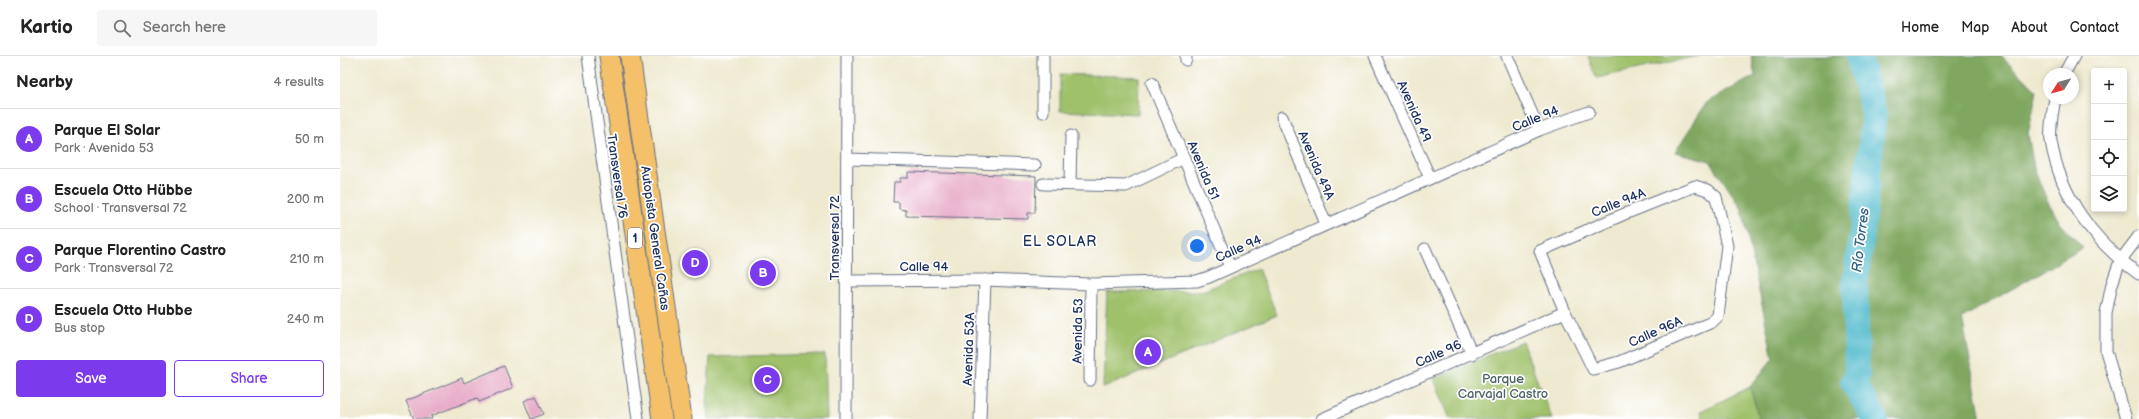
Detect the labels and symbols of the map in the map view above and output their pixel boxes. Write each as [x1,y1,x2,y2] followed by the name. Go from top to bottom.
[2043,68,2079,104] north arrow
[1393,78,1435,145] street label: Avenida 49
[1510,102,1561,136] street label: Calle 94
[1294,128,1338,202] street label: Avenida 49A
[603,133,631,220] street label: Transversal 76
[1183,138,1223,202] street label: Avenida 51
[637,165,673,312] street label: Autopista General Cañas
[1589,185,1648,221] street label: Calle 94A
[827,195,843,281] street label: Transversal 72
[1848,207,1873,273] water label: Río Torres
[628,228,642,248] road number: 1
[1213,232,1264,266] street label: Calle 94
[1023,233,1097,250] district label: EL SOLAR
[1187,236,1207,256] your location
[682,248,708,278] pin: D
[750,258,776,288] pin: B
[900,259,949,275] street label: Calle 94
[1069,298,1087,364] street label: Avenida 53
[960,312,978,386] street label: Avenida 53A
[1626,313,1685,351] street label: Calle 96A
[1135,337,1161,367] pin: A
[1413,337,1464,371] street label: Calle 96
[754,365,780,395] pin: C
[1458,371,1548,402] park label: Parque Carvajal Castro

